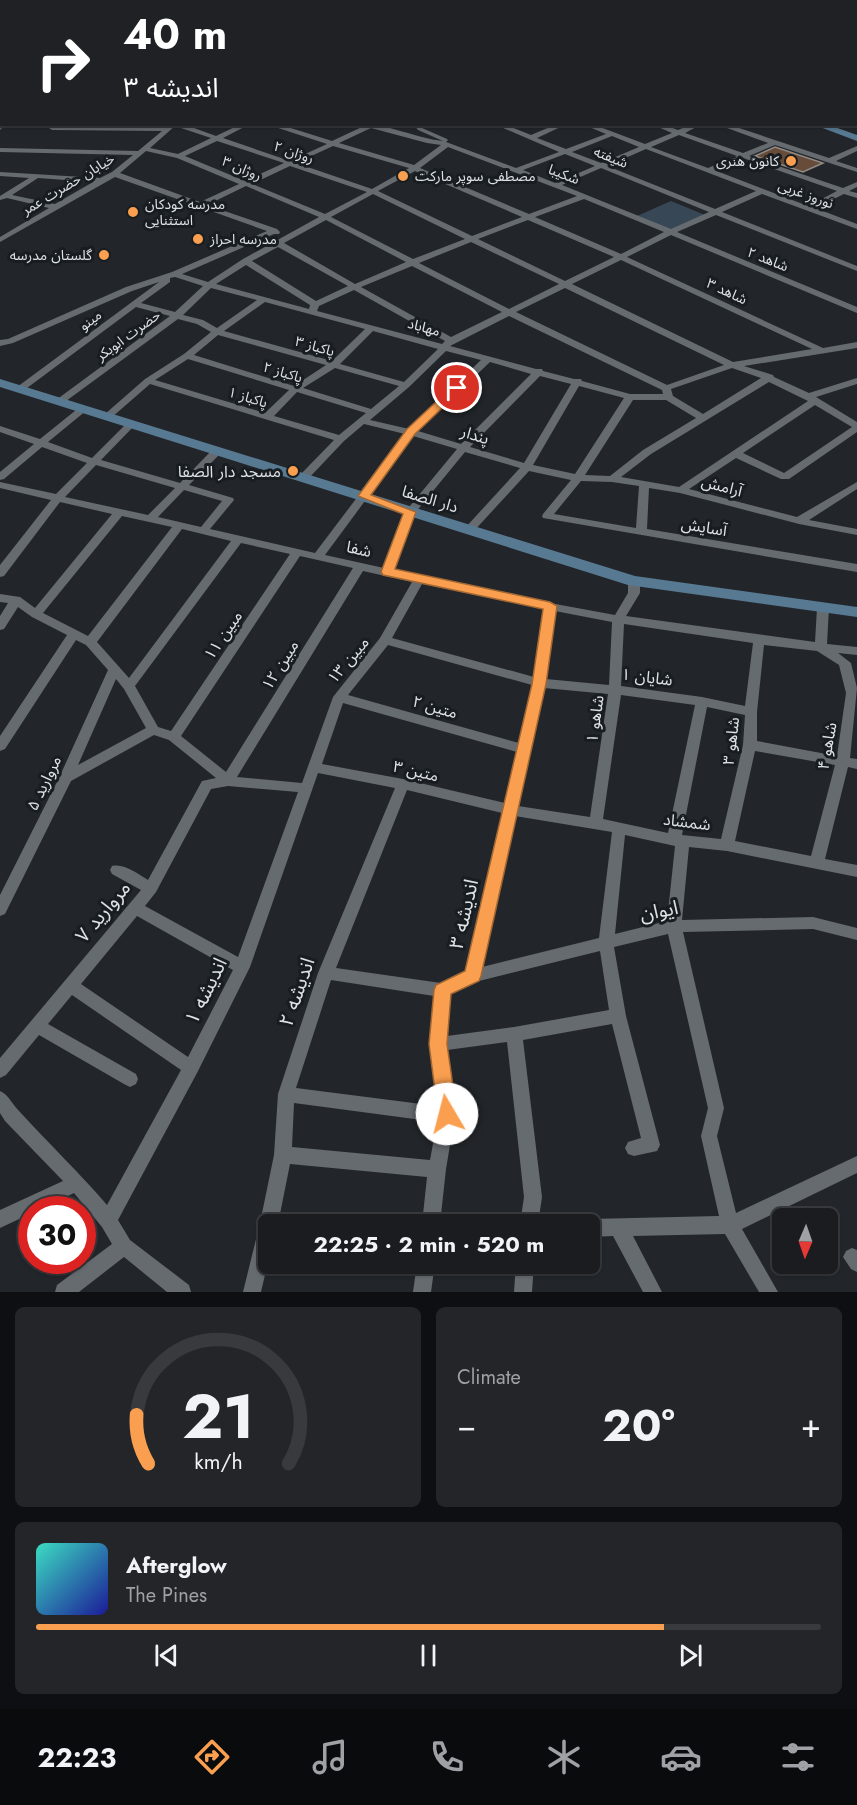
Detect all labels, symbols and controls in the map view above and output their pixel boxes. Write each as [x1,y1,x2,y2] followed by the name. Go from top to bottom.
[123,4,227,65] text: 40 m
[24,24,102,102] icon: right
[123,68,219,107] text: اندیشه ۳
[271,136,317,168] street label: روژان ۲
[591,141,631,173] street label: شیفته
[17,148,118,220] street label: خیابان حضرت عمر
[219,151,265,185] street label: روژان ۳
[716,151,779,171] place label: کانون هنری
[784,154,798,168] marker: کانون هنری
[545,159,583,189] street label: شکیبا
[415,166,536,186] place label: مصطفی سوپر مارکت
[396,169,410,183] marker: مصطفی سوپر مارکت
[776,175,837,213] street label: نوروز غربی
[145,194,225,230] place label: مدرسه کودکان استثنایی
[126,205,140,219] marker: مدرسه کودکان استثنایی
[209,229,277,249] place label: مدرسه احراز
[191,232,205,246] marker: مدرسه احراز
[744,242,792,276] street label: شاهد ۲
[10,245,92,265] place label: گلستان مدرسه
[97,248,111,262] marker: گلستان مدرسه
[703,273,751,309] street label: شاهد ۳
[74,305,106,335] street label: مینو
[91,305,164,366] street label: حضرت ابوبکر
[405,313,443,341] street label: مهاباد
[293,331,337,361] street label: پاکباز ۳
[261,357,305,388] street label: پاکباز ۲
[431,362,482,413] pin
[440,371,473,404] icon: arrive
[226,382,270,413] street label: پاکباز ۱
[457,420,492,450] street label: پندار
[178,460,281,483] place label: مسجد دار الصفا
[286,464,300,478] marker: مسجد دار الصفا
[699,469,746,503] street label: آرامش
[399,480,461,518] street label: دار الصفا
[679,512,730,542] street label: آسایش
[344,535,374,563] street label: شفا
[198,606,248,664] street label: مبین ۱۱
[322,632,374,688] street label: مبین ۱۳
[256,636,304,694] street label: مبین ۱۲
[620,662,674,692] street label: شایان ۱
[410,690,460,724] street label: متین ۲
[580,694,610,744] street label: شاهو ۱
[717,716,745,766] street label: شاهو ۳
[812,720,842,772] street label: شاهو ۴
[21,752,67,814] street label: مروارید ۵
[391,755,441,787] street label: متین ۳
[662,808,712,836] street label: شمشاد
[68,875,138,949] street label: مروارید ۷
[442,876,486,952] street label: اندیشه ۳
[637,893,681,929] street label: ایوان
[177,953,235,1029] street label: اندیشه ۱
[272,954,322,1030] street label: اندیشه ۲
[415,1082,479,1146] position arrow
[18,1196,96,1274] speed limit sign: 30
[772,1208,838,1274] north arrow
[772,1208,838,1274] map controls
[314,1228,544,1260] text: 22:25 · 2 min · 520 m
[457,1363,521,1392] text: Climate
[182,1371,254,1461] text: 21
[602,1393,675,1458] text: 20°
[457,1402,476,1449] text: −
[801,1402,821,1449] text: +
[194,1446,242,1477] text: km/h
[126,1549,227,1581] text: Afterglow
[126,1581,207,1610] text: The Pines
[150,1639,183,1672] icon: previous
[412,1639,445,1672] icon: pause
[674,1639,707,1672] icon: next
[191,1736,233,1778] icon: directions
[309,1736,351,1778] icon: music
[426,1736,468,1778] icon: phone
[543,1736,585,1778] icon: climate
[660,1736,702,1778] icon: car
[777,1736,819,1778] icon: filters
[38,1738,116,1777] text: 22:23

